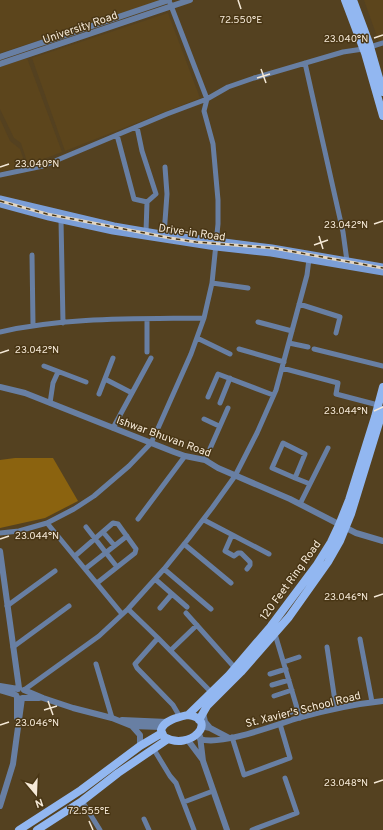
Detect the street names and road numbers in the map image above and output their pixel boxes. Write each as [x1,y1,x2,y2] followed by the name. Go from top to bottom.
[41,9,120,47] street label: University Road
[157,221,226,245] street label: Drive-in Road
[114,413,213,461] street label: Ishwar Bhuvan Road
[257,538,324,623] street label: 120 Feet Ring Road
[244,689,362,731] street label: St. Xavier's School Road

